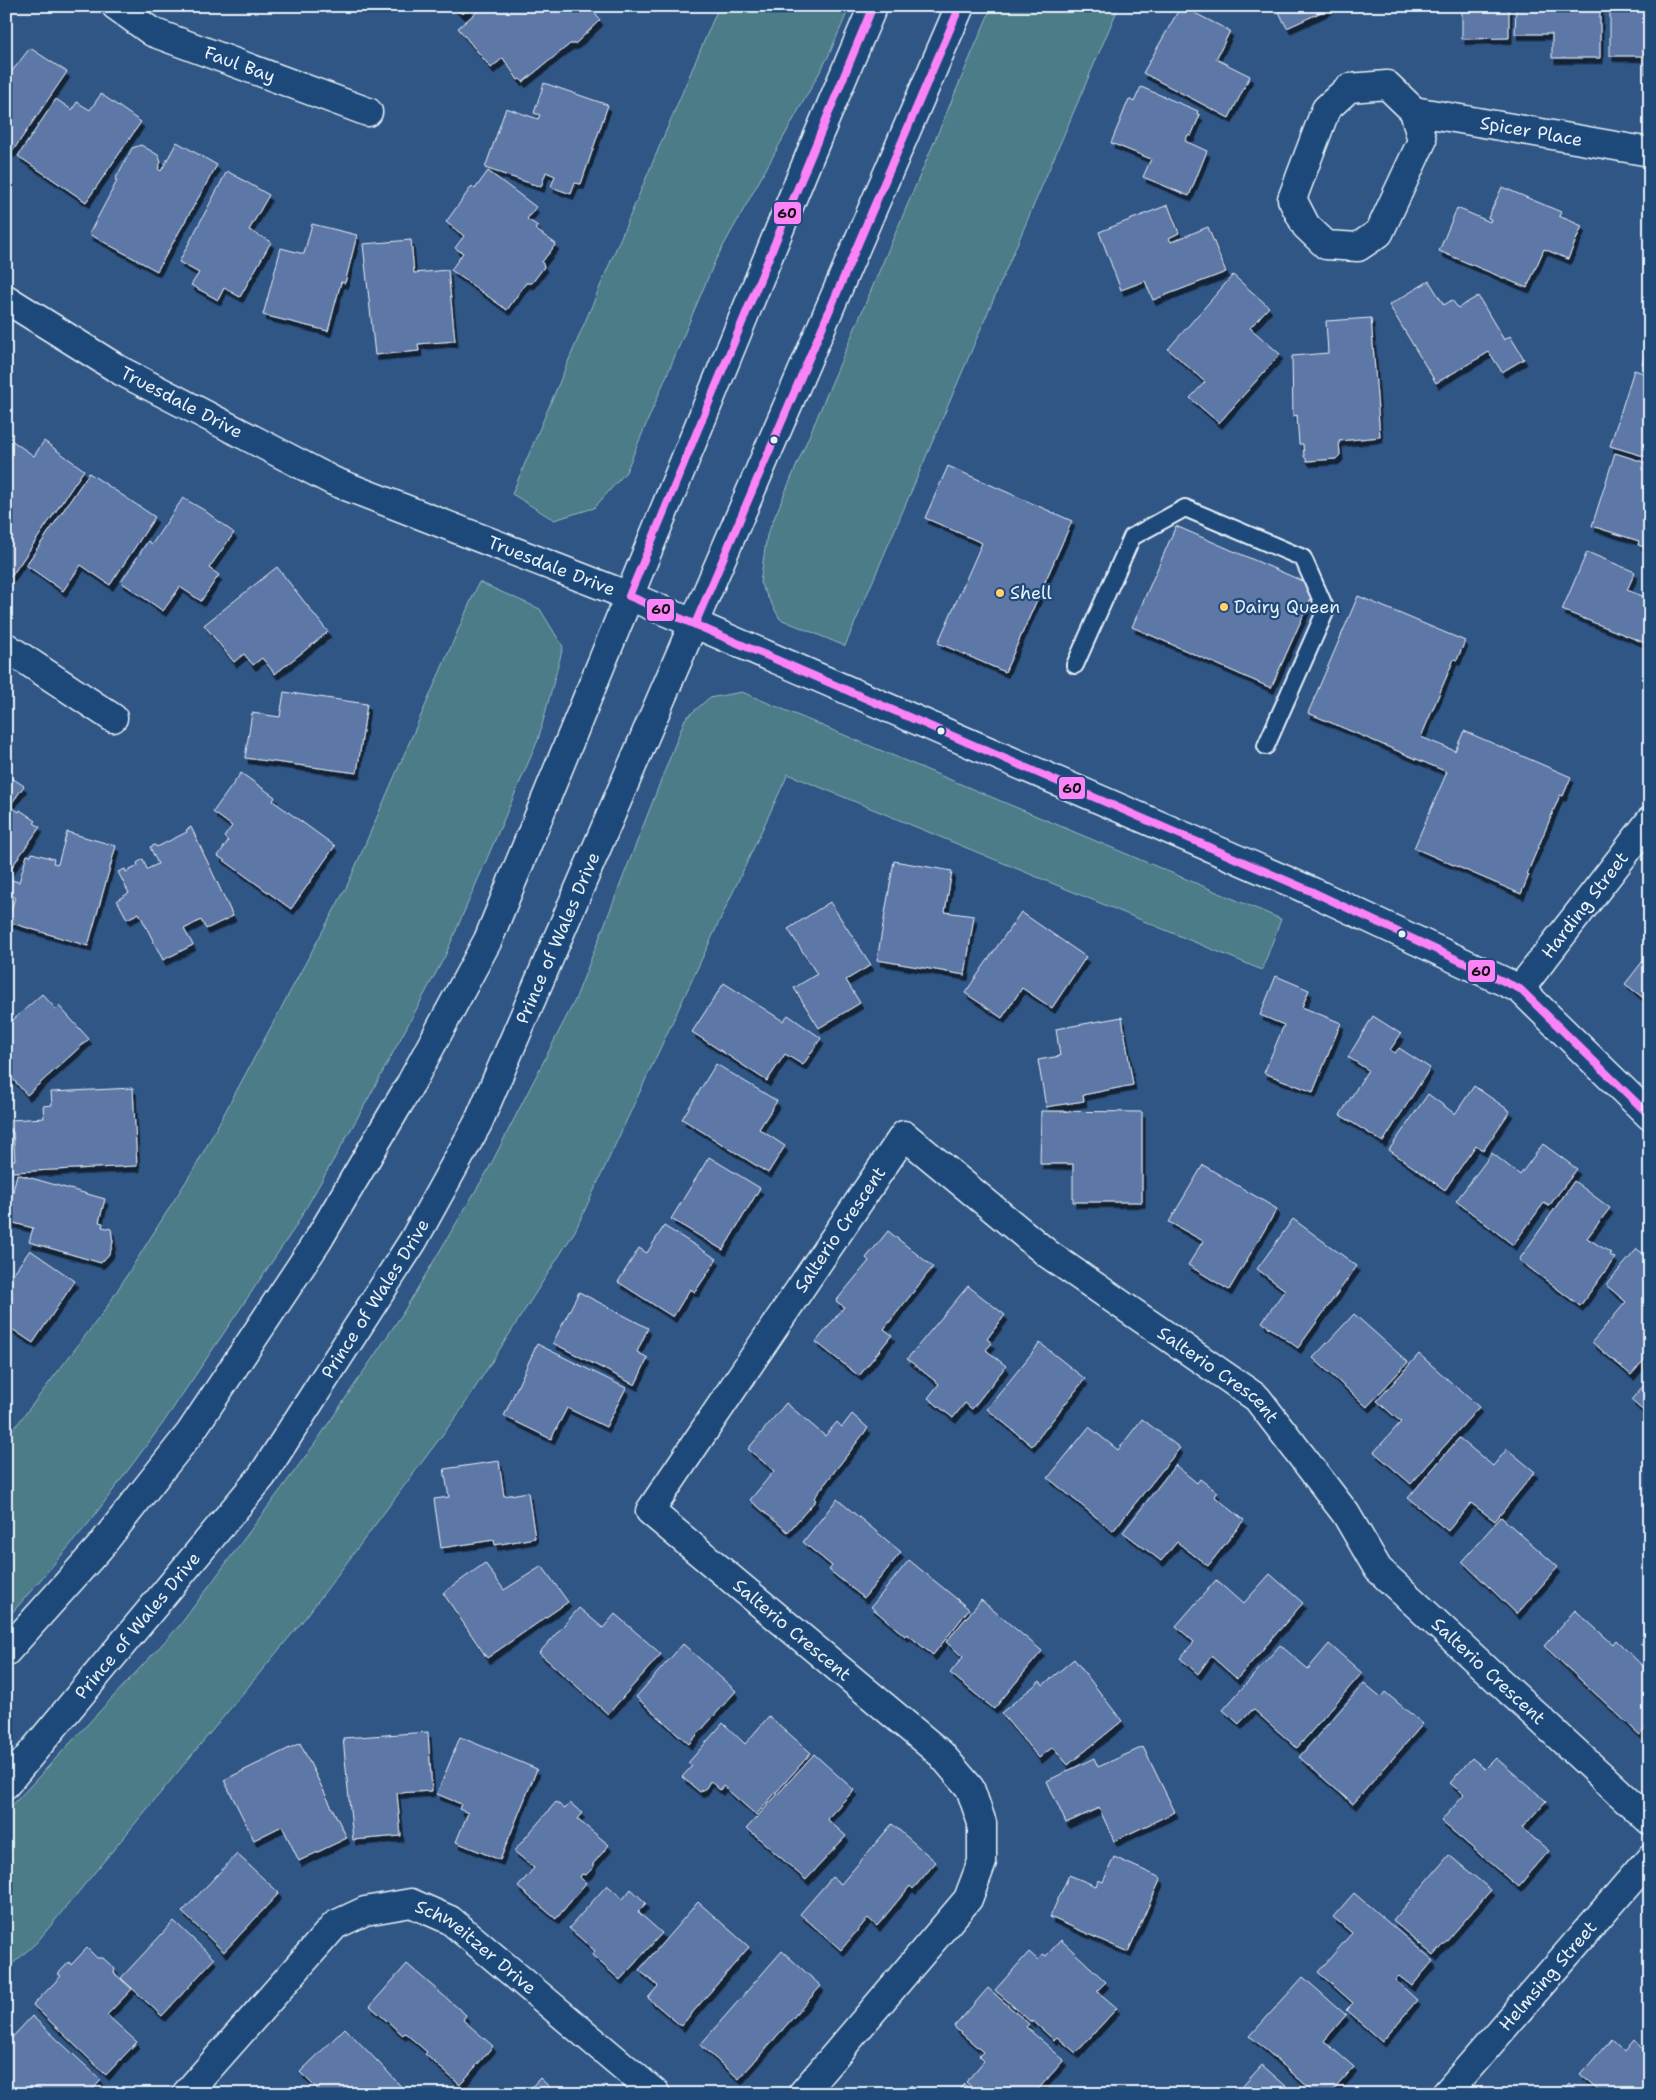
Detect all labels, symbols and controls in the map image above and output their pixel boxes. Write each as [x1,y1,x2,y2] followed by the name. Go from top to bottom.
[201,40,279,89] street label: Faul Bay
[1478,111,1584,152] street label: Spicer Place
[773,201,802,225] line badge: 60
[777,204,797,222] text: 60
[116,361,247,444] street label: Truesdale Drive
[769,435,779,445] unlabelled marker
[484,530,619,602] street label: Truesdale Drive
[1010,581,1052,605] place label: Shell
[994,587,1006,599] marker: Shell
[1234,595,1340,619] place label: Dairy Queen
[646,598,675,622] line badge: 60
[651,600,671,618] text: 60
[1218,601,1230,613] marker: Dairy Queen
[936,726,946,736] unlabelled marker
[1058,776,1086,800] line badge: 60
[1062,779,1082,797] text: 60
[1536,847,1634,963] street label: Harding Street
[510,848,605,1028] street label: Prince of Wales Drive
[1397,929,1407,939] unlabelled marker
[1467,959,1496,983] line badge: 60
[1471,962,1491,980] text: 60
[789,1162,891,1297] street label: Salterio Crescent
[316,1215,435,1383] street label: Prince of Wales Drive
[1153,1321,1284,1428] street label: Salterio Crescent
[69,1547,206,1704] street label: Prince of Wales Drive
[728,1574,856,1687] street label: Salterio Crescent
[1426,1612,1550,1730] street label: Salterio Crescent
[411,1894,541,2000] street label: Schweitzer Drive
[1494,1916,1602,2036] street label: Helmsing Street

